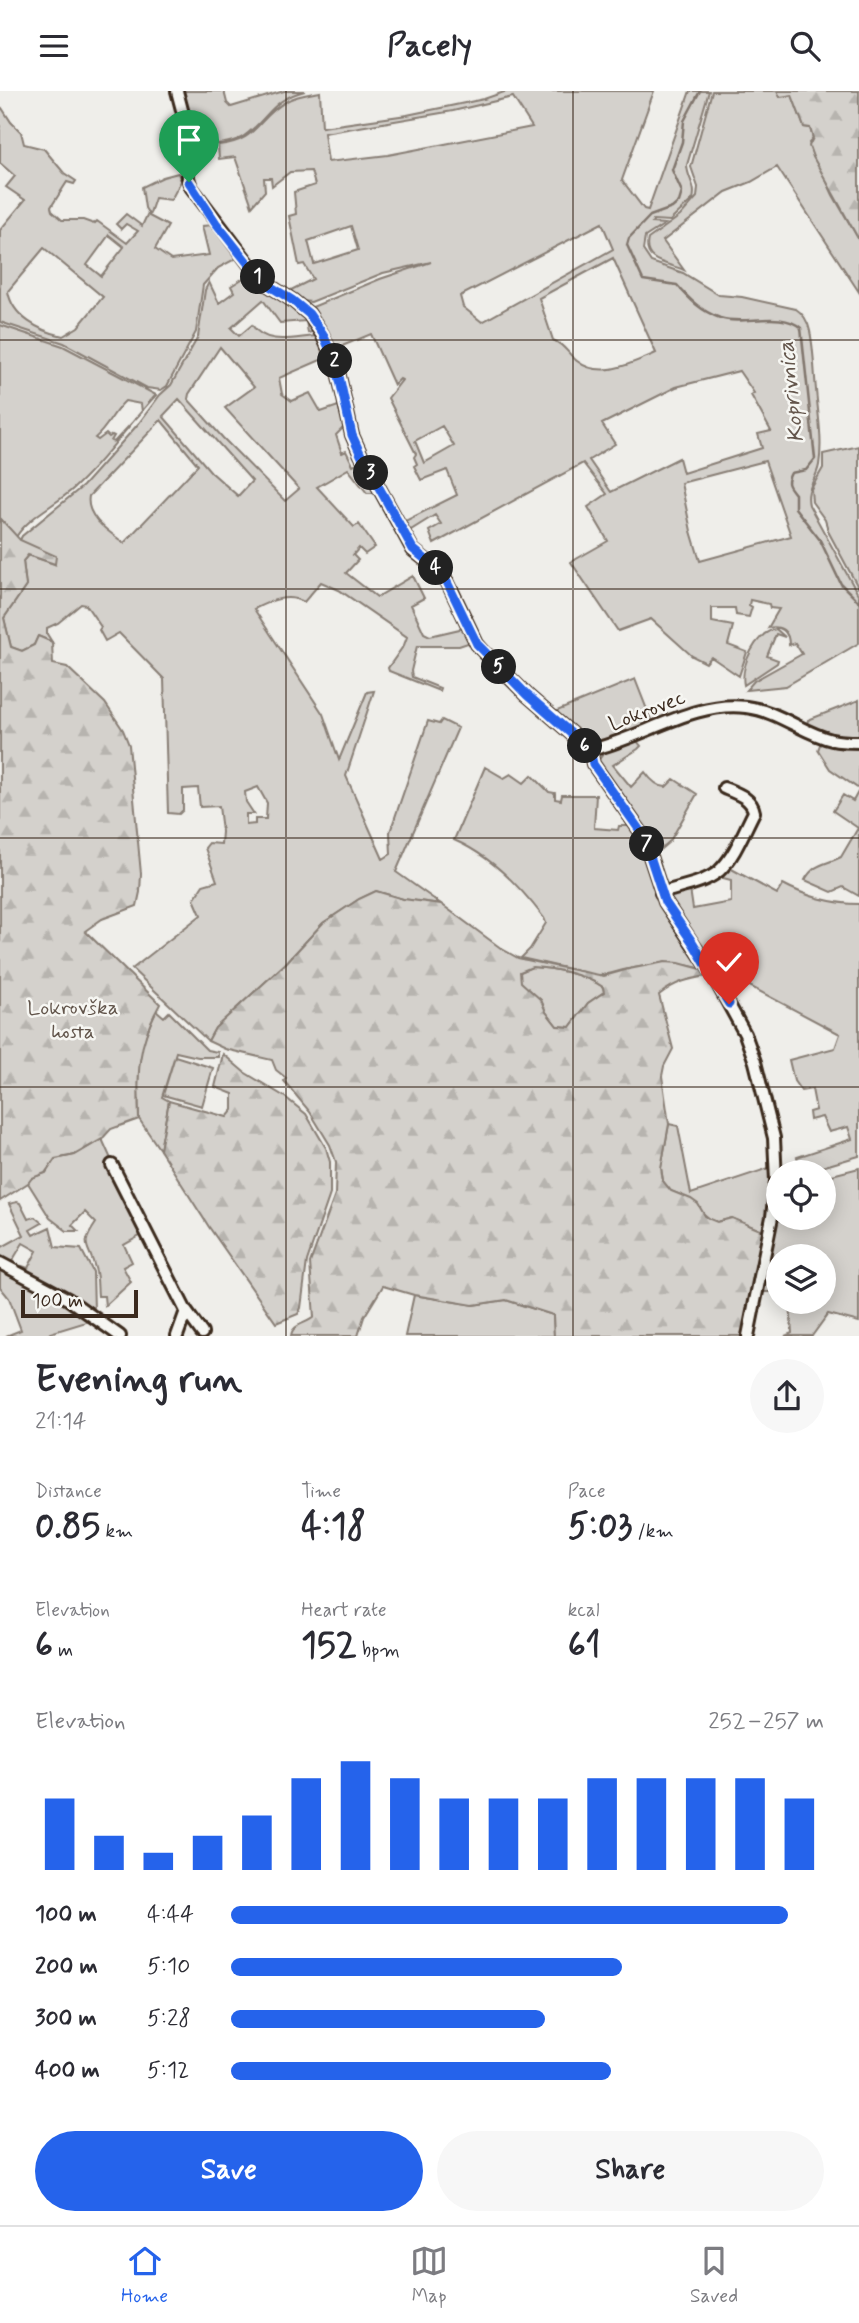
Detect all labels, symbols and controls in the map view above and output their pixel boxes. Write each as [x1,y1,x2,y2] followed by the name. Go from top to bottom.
[387,25,472,67] text: Pacely
[35,27,73,65] icon: menu
[786,27,824,65] icon: search
[159,110,219,182] pin
[170,121,208,159] icon: arrive
[240,259,276,295] pin: 1
[253,264,262,289] text: 1
[772,340,812,444] water label: Koprivnica
[318,343,352,379] pin: 2
[330,348,339,373] text: 2
[354,455,388,491] pin: 3
[366,460,375,485] text: 3
[418,551,453,585] pin: 4
[430,555,441,580] text: 4
[482,649,516,685] pin: 5
[493,654,504,679] text: 5
[605,684,690,738] street label: Lokrovec
[568,729,602,763] pin: 6
[580,733,589,758] text: 6
[630,827,664,861] pin: 7
[641,831,652,856] text: 7
[699,932,759,1004] pin
[710,943,748,981] icon: check
[27,994,119,1046] park label: Lokrovška hosta
[766,1160,836,1314] map controls
[766,1160,836,1230] button: locate
[766,1244,836,1314] button: layers
[21,1287,138,1319] scale bar
[32,1289,83,1314] text: 100 m
[35,1356,242,1405] text: Evening run
[750,1359,824,1433] button: share
[35,1407,87,1437] text: 21:14
[35,1479,102,1504] text: Distance
[301,1479,341,1504] text: Time
[568,1479,605,1504] text: Pace
[35,1504,100,1550] text: 0.85
[301,1504,366,1550] text: 4:18
[568,1504,632,1550] text: 5:03
[100,1519,133,1544] text: km
[632,1519,674,1544] text: /km
[35,1598,110,1623] text: Elevation
[301,1598,387,1623] text: Heart rate
[568,1598,600,1623] text: kcal
[35,1623,53,1669] text: 6
[301,1623,357,1669] text: 152
[568,1623,601,1669] text: 61
[53,1638,73,1663] text: m
[357,1638,400,1663] text: bpm
[35,1707,126,1737] text: Elevation
[708,1707,824,1737] text: 252–257 m
[35,1900,97,1930] text: 100 m
[147,1900,194,1930] text: 4:44
[35,1952,98,1982] text: 200 m
[147,1952,190,1982] text: 5:10
[35,2004,97,2034] text: 300 m
[147,2004,191,2034] text: 5:28
[35,2056,100,2086] text: 400 m
[147,2056,189,2086] text: 5:12
[35,2131,423,2211] button: Save
[437,2131,824,2211] button: Share
[121,2242,168,2309] tab: Home
[410,2242,448,2309] tab: Map
[690,2242,738,2309] tab: Saved

